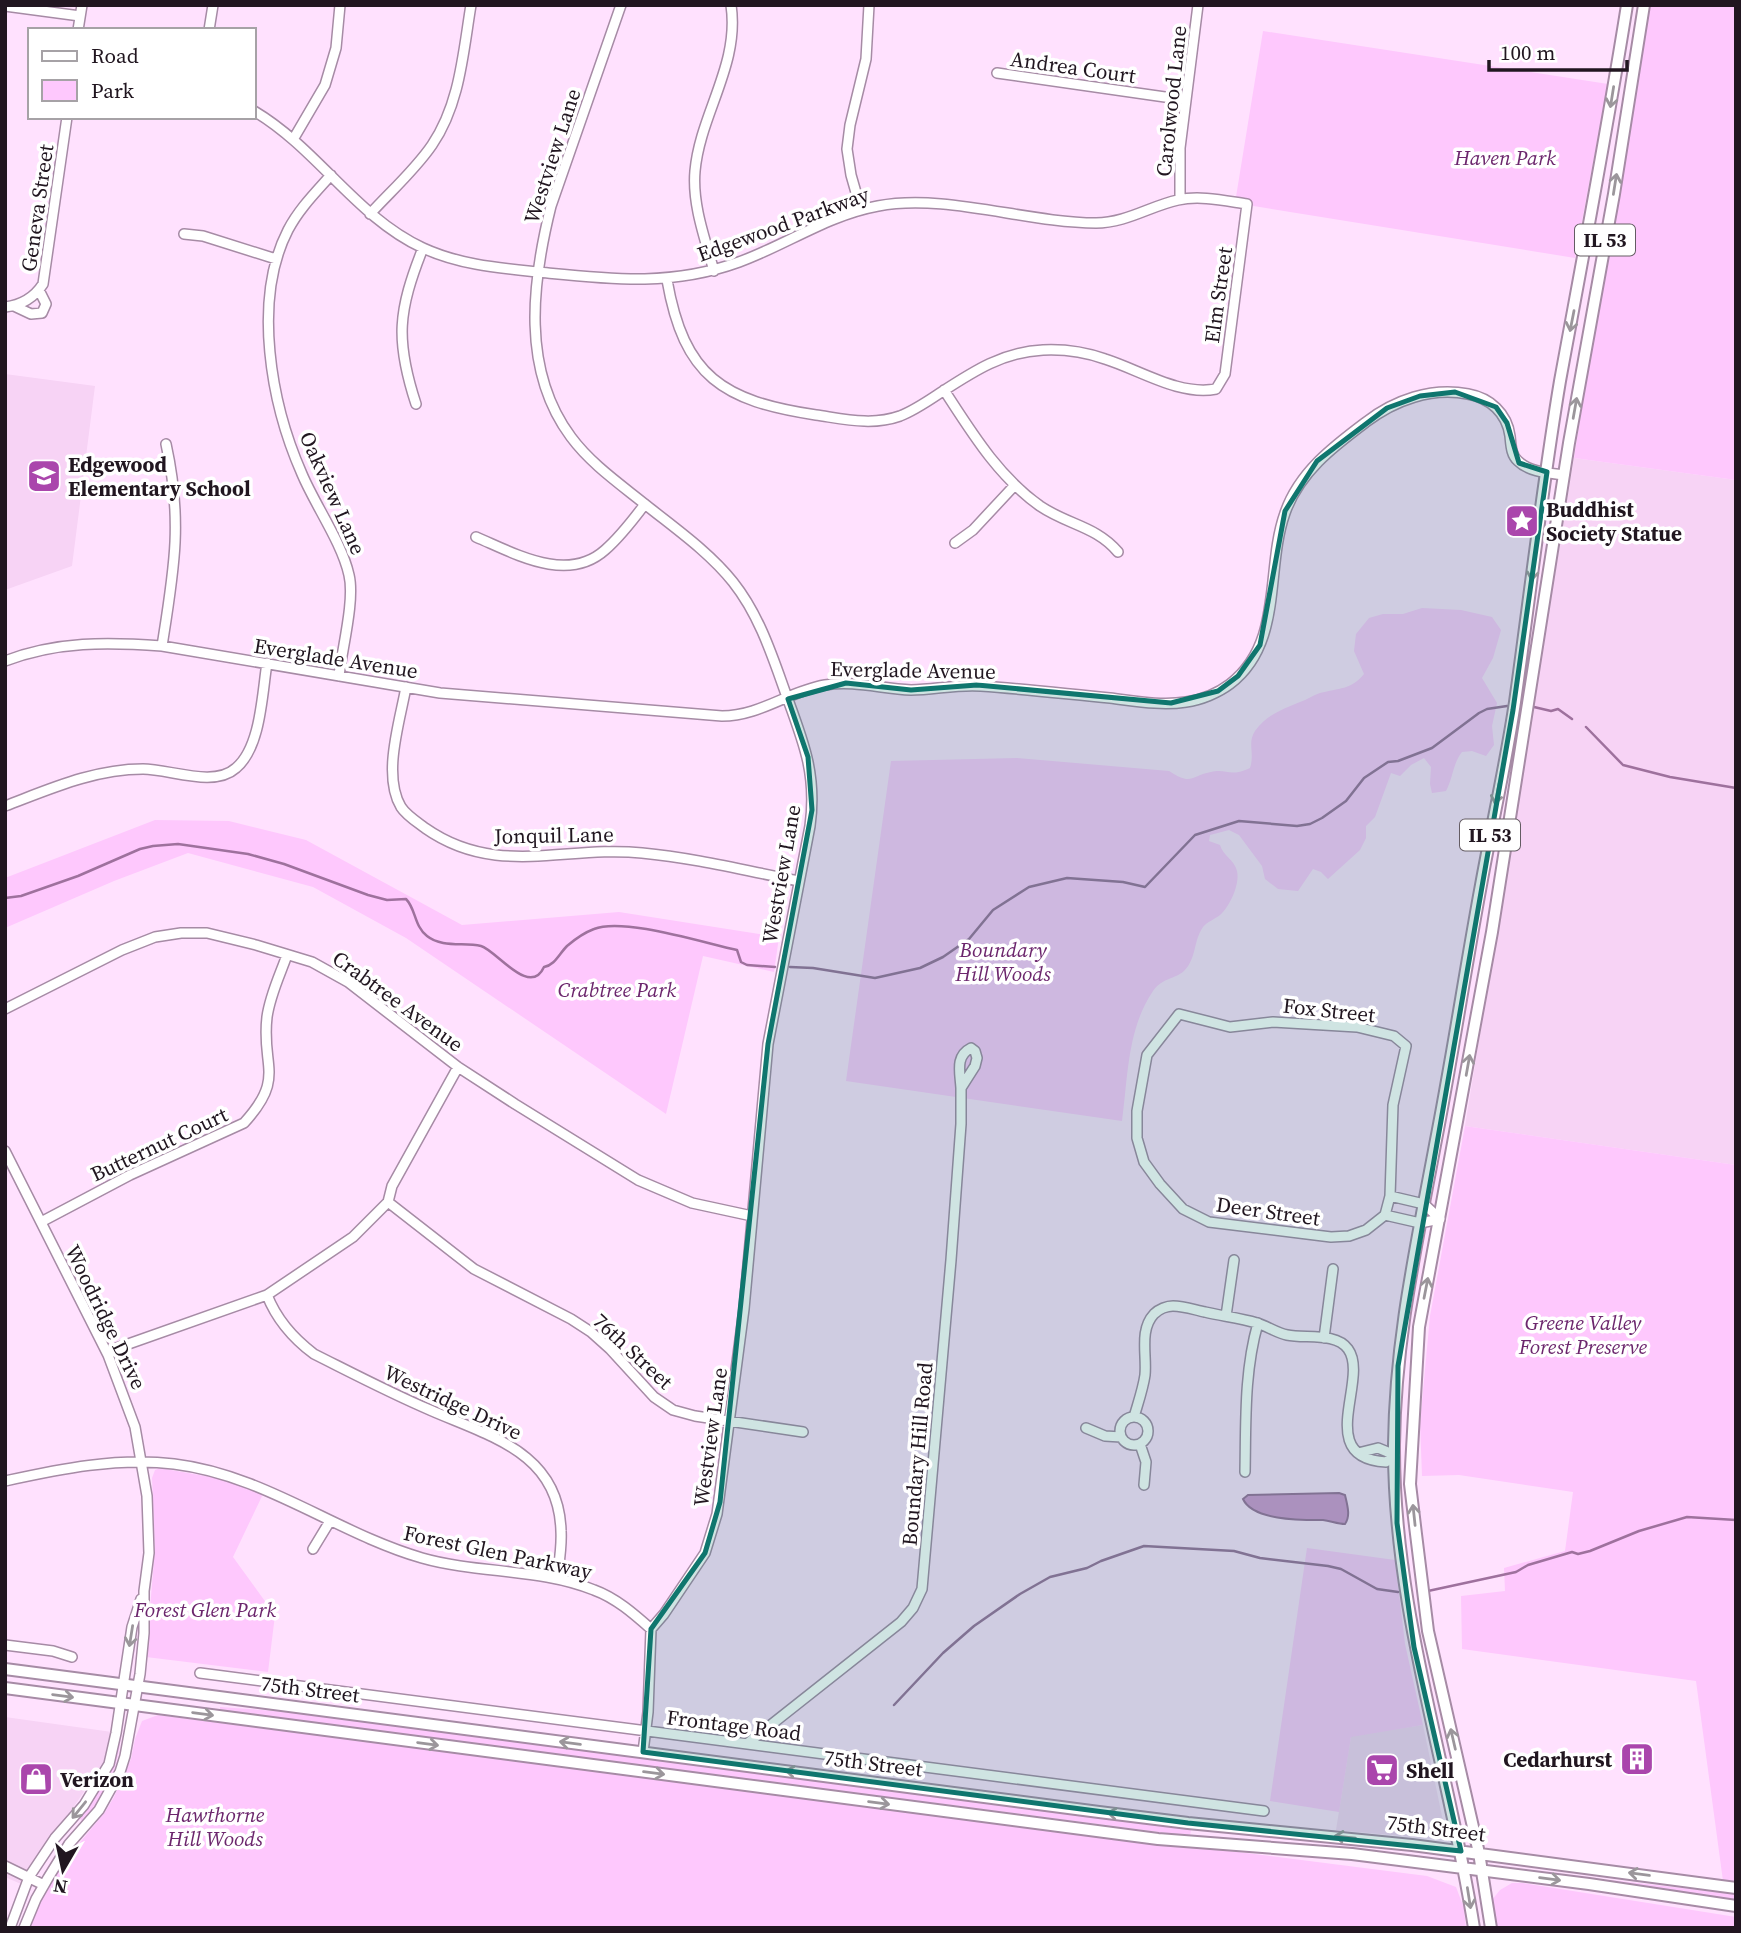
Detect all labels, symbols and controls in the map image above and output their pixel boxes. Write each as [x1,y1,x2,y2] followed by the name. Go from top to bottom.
[1149,24,1193,178] street label: Carolwood Lane
[28,28,256,119] legend
[1489,28,1627,72] scale bar
[1500,38,1555,67] text: 100 m
[91,41,139,70] text: Road
[1008,44,1138,90] street label: Andrea Court
[91,76,135,105] text: Park
[517,85,587,227] street label: Westview Lane
[1605,85,1618,108] one-way arrow
[14,142,60,274] street label: Geneva Street
[1453,143,1556,172] park label: Haven Park
[1609,173,1622,196] one-way arrow
[693,179,873,269] street label: Edgewood Parkway
[1575,224,1635,256] road number: IL 53
[1197,245,1239,345] street label: Elm Street
[1565,309,1578,332] one-way arrow
[1569,397,1583,420] one-way arrow
[293,427,373,559] street label: Oakview Lane
[68,450,251,503] place label: Edgewood Elementary School
[25,457,63,495] school or university icon: Edgewood Elementary School
[1546,495,1682,548] place label: Buddhist Society Statue
[1503,502,1541,540] place icon: Buddhist Society Statue
[1526,558,1539,580] one-way arrow
[252,631,420,685] street label: Everglade Avenue
[830,654,996,686] street label: Everglade Avenue
[1490,782,1504,805] one-way arrow
[755,802,807,946] street label: Westview Lane
[493,819,614,851] street label: Jonquil Lane
[1460,820,1520,850] road number: IL 53
[954,935,1051,988] park label: Boundary Hill Woods
[327,944,469,1058] street label: Crabtree Avenue
[558,975,676,1004] park label: Crabtree Park
[1281,991,1377,1029] street label: Fox Street
[1461,1054,1475,1077] one-way arrow
[86,1100,232,1188] street label: Butternut Court
[1214,1189,1322,1233] street label: Deer Street
[58,1240,154,1394] street label: Woodridge Drive
[1420,1277,1434,1300] one-way arrow
[587,1306,679,1396] street label: 76th Street
[1518,1308,1648,1361] park label: Greene Valley Forest Preserve
[379,1357,527,1447] street label: Westridge Drive
[895,1361,939,1547] street label: Boundary Hill Road
[686,1365,734,1509] street label: Westview Lane
[1407,1504,1420,1527] one-way arrow
[401,1518,595,1586] street label: Forest Glen Parkway
[133,1595,276,1624] park label: Forest Glen Park
[124,1625,137,1647] one-way arrow
[259,1669,361,1709] street label: 75th Street
[51,1689,74,1702] one-way arrow
[665,1702,803,1748] street label: Frontage Road
[191,1707,213,1720] one-way arrow
[1445,1728,1458,1750] one-way arrow
[559,1736,582,1749] one-way arrow
[416,1737,439,1750] one-way arrow
[1618,1740,1656,1778] building icon: Cedarhurst
[822,1743,924,1783] street label: 75th Street
[1503,1745,1612,1774] place label: Cedarhurst
[1363,1751,1401,1789] supermarket icon: Shell
[1406,1756,1455,1785] place label: Shell
[17,1760,55,1798] shop icon: Verizon
[60,1765,134,1794] place label: Verizon
[785,1766,808,1779] one-way arrow
[642,1767,664,1780] one-way arrow
[867,1796,890,1809] one-way arrow
[165,1800,265,1853] park label: Hawthorne Hill Woods
[71,1801,86,1819] one-way arrow
[1108,1808,1130,1821] one-way arrow
[1385,1808,1487,1848] street label: 75th Street
[1334,1830,1357,1843] one-way arrow
[28,1835,98,1905] north arrow
[1628,1868,1651,1881] one-way arrow
[1538,1872,1561,1885] one-way arrow
[51,1873,69,1901] text: N
[1463,1886,1476,1909] one-way arrow

